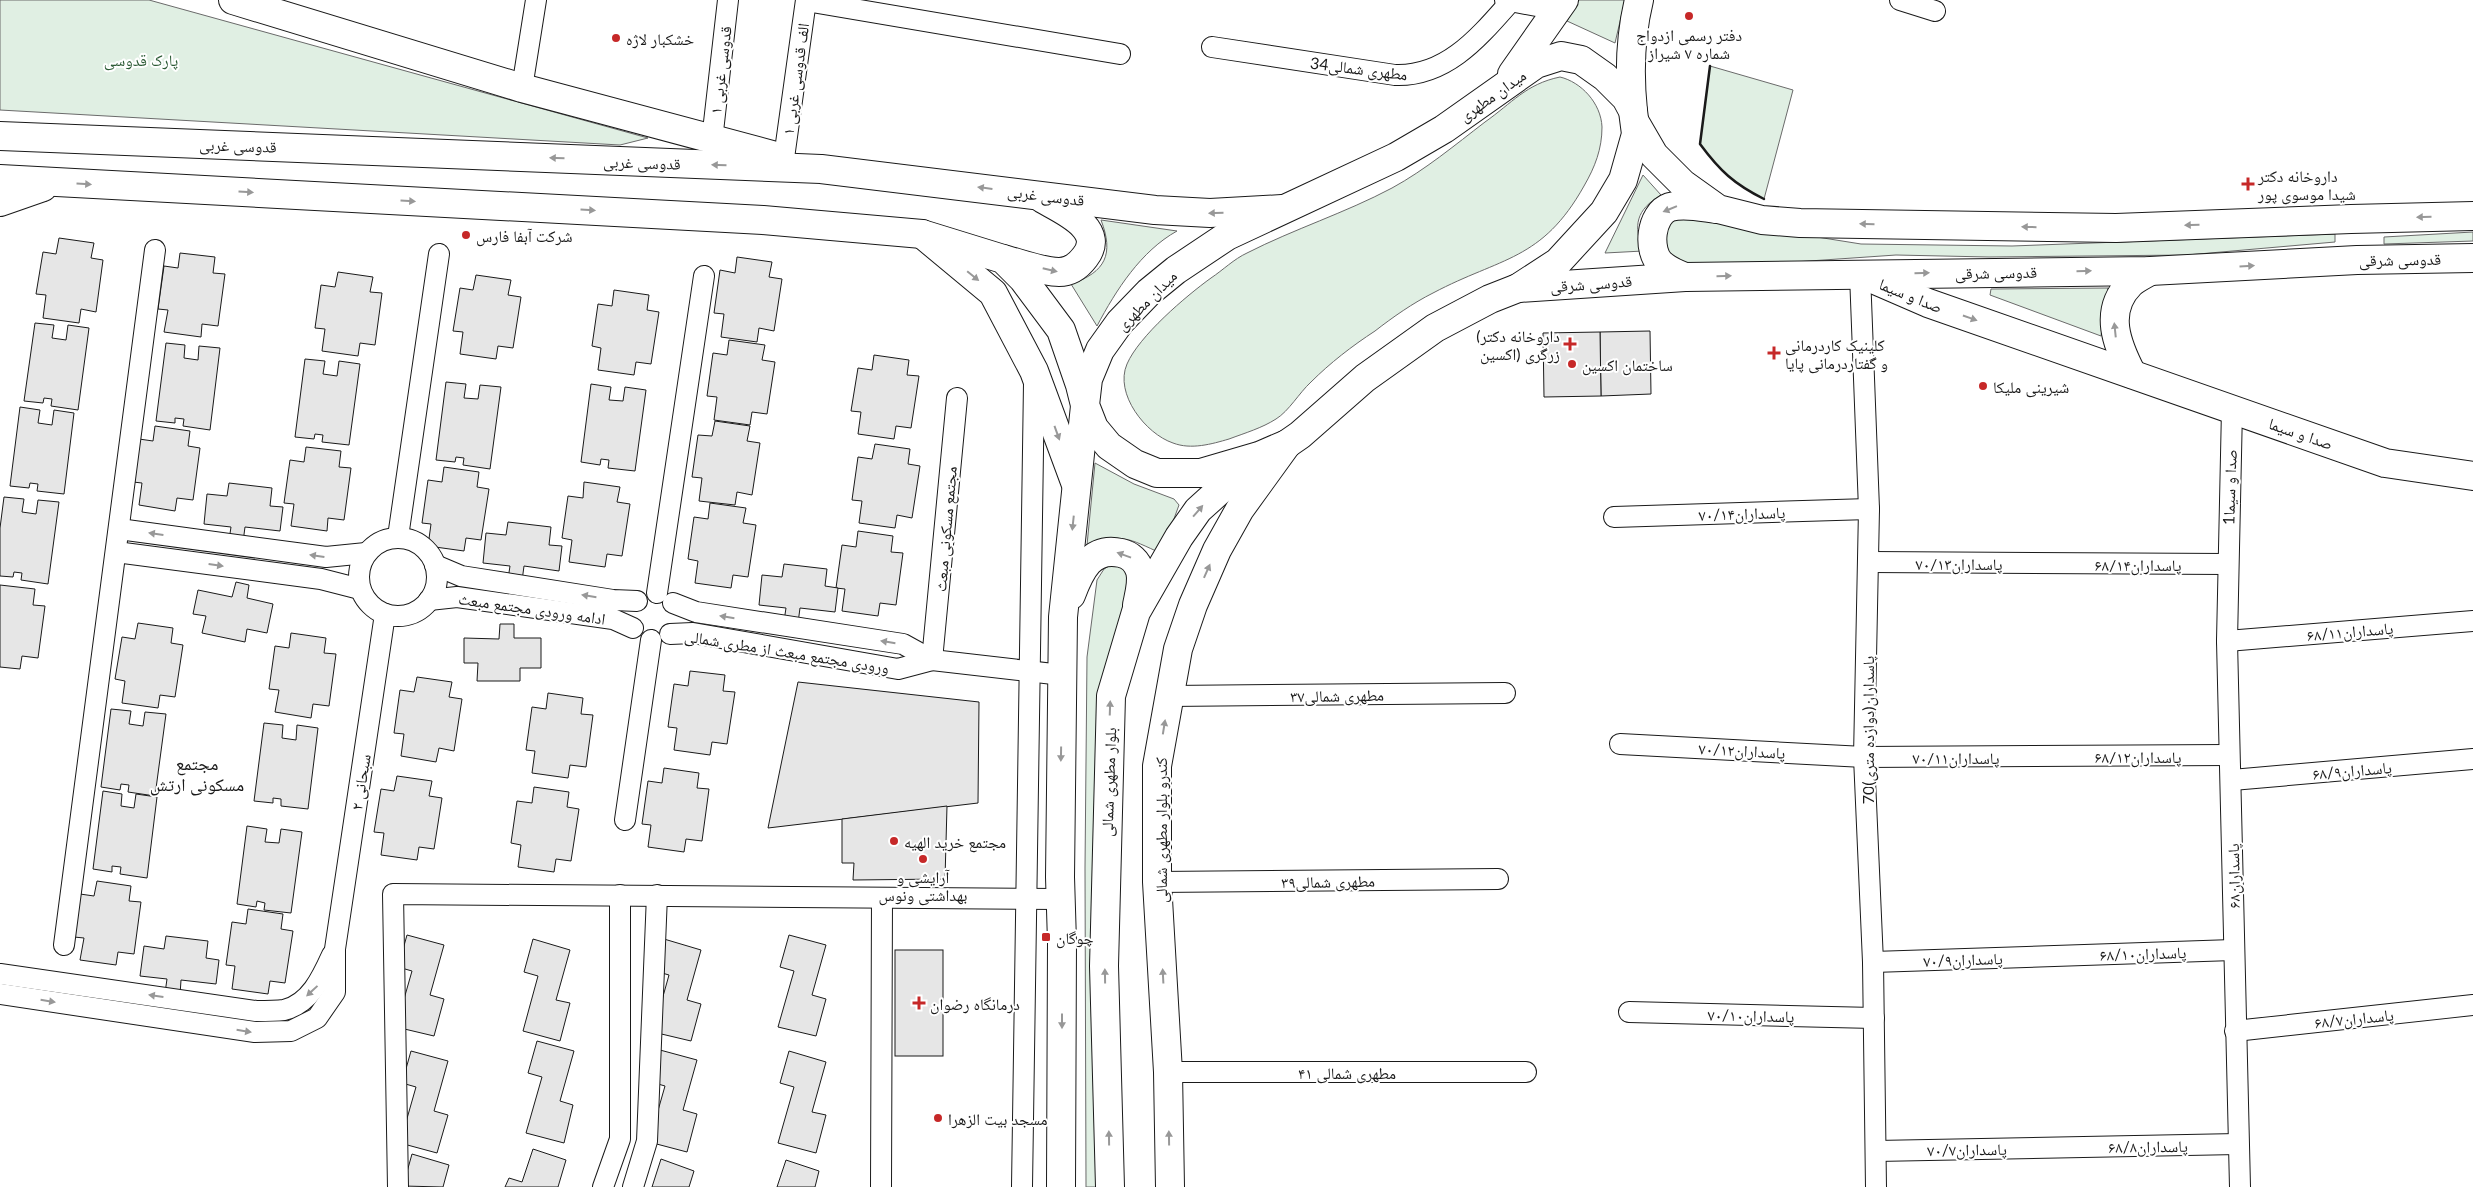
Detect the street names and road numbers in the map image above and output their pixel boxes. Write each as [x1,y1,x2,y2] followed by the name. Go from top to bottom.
[778,22,814,137] street label: ۱ الف قدوسی غربی
[705,25,737,115] street label: ۱ قدوسی غربی
[1309,53,1409,85] street label: 34مطهرى شمالى
[1455,65,1530,127] street label: میدان مطهری
[199,134,277,158] street label: قدوسی غربی
[603,151,681,175] street label: قدوسی غربی
[1006,181,1086,211] street label: قدوسی غربی
[2359,249,2441,271] street label: قدوسی شرقی
[1955,262,2037,284] street label: قدوسی شرقی
[1112,266,1182,336] street label: میدان مطهری
[1549,271,1633,297] street label: قدوسی شرقی
[1876,274,1945,317] street label: صدا و سیما
[2266,413,2336,454] street label: صدا و سیما
[2218,449,2241,525] street label: 1صدا و سیما
[930,465,962,593] street label: مجتمع مسکونی مبعث
[1698,502,1786,526] street label: پاسداران۷۰/۱۴
[1916,554,2003,575] street label: پاسداران۷۰/۱۳
[2095,555,2182,576] street label: پاسداران۶۸/۱۴
[457,588,607,630] street label: ادامه ورودی مجتمع مبعث
[2306,618,2395,646] street label: پاسداران۶۸/۱۱
[683,625,891,679] street label: ورودی مجتمع مبعث از مطری شمالی
[1858,655,1879,804] street label: 70پاسداران(دوازده متری)
[1290,685,1384,707] street label: مطهرى شمالى۳۷
[1097,727,1121,837] street label: بلوار مطهری شمالی
[1698,738,1786,764] street label: پاسداران۷۰/۱۲
[2095,747,2182,768] street label: پاسداران۶۸/۱۲
[1913,748,2000,769] street label: پاسداران۷۰/۱۱
[346,753,376,812] street label: سبحانی ۲
[1151,757,1172,903] street label: کندرو بلوار مطهری شمالی
[2312,757,2393,785] street label: پاسداران۶۸/۹
[2223,843,2245,909] street label: پاسداران۶۸
[1281,871,1375,893] street label: مطهرى شمالى۳۹
[2099,942,2187,966] street label: پاسداران۶۸/۱۰
[1923,948,2003,972] street label: پاسداران۷۰/۹
[2313,1004,2395,1034] street label: پاسداران۶۸/۷
[1707,1005,1795,1027] street label: پاسداران۷۰/۱۰
[1298,1063,1396,1084] street label: ۴۱ مطهرى شمالى
[2108,1136,2188,1158] street label: پاسداران۶۸/۸
[1927,1139,2007,1161] street label: پاسداران۷۰/۷

